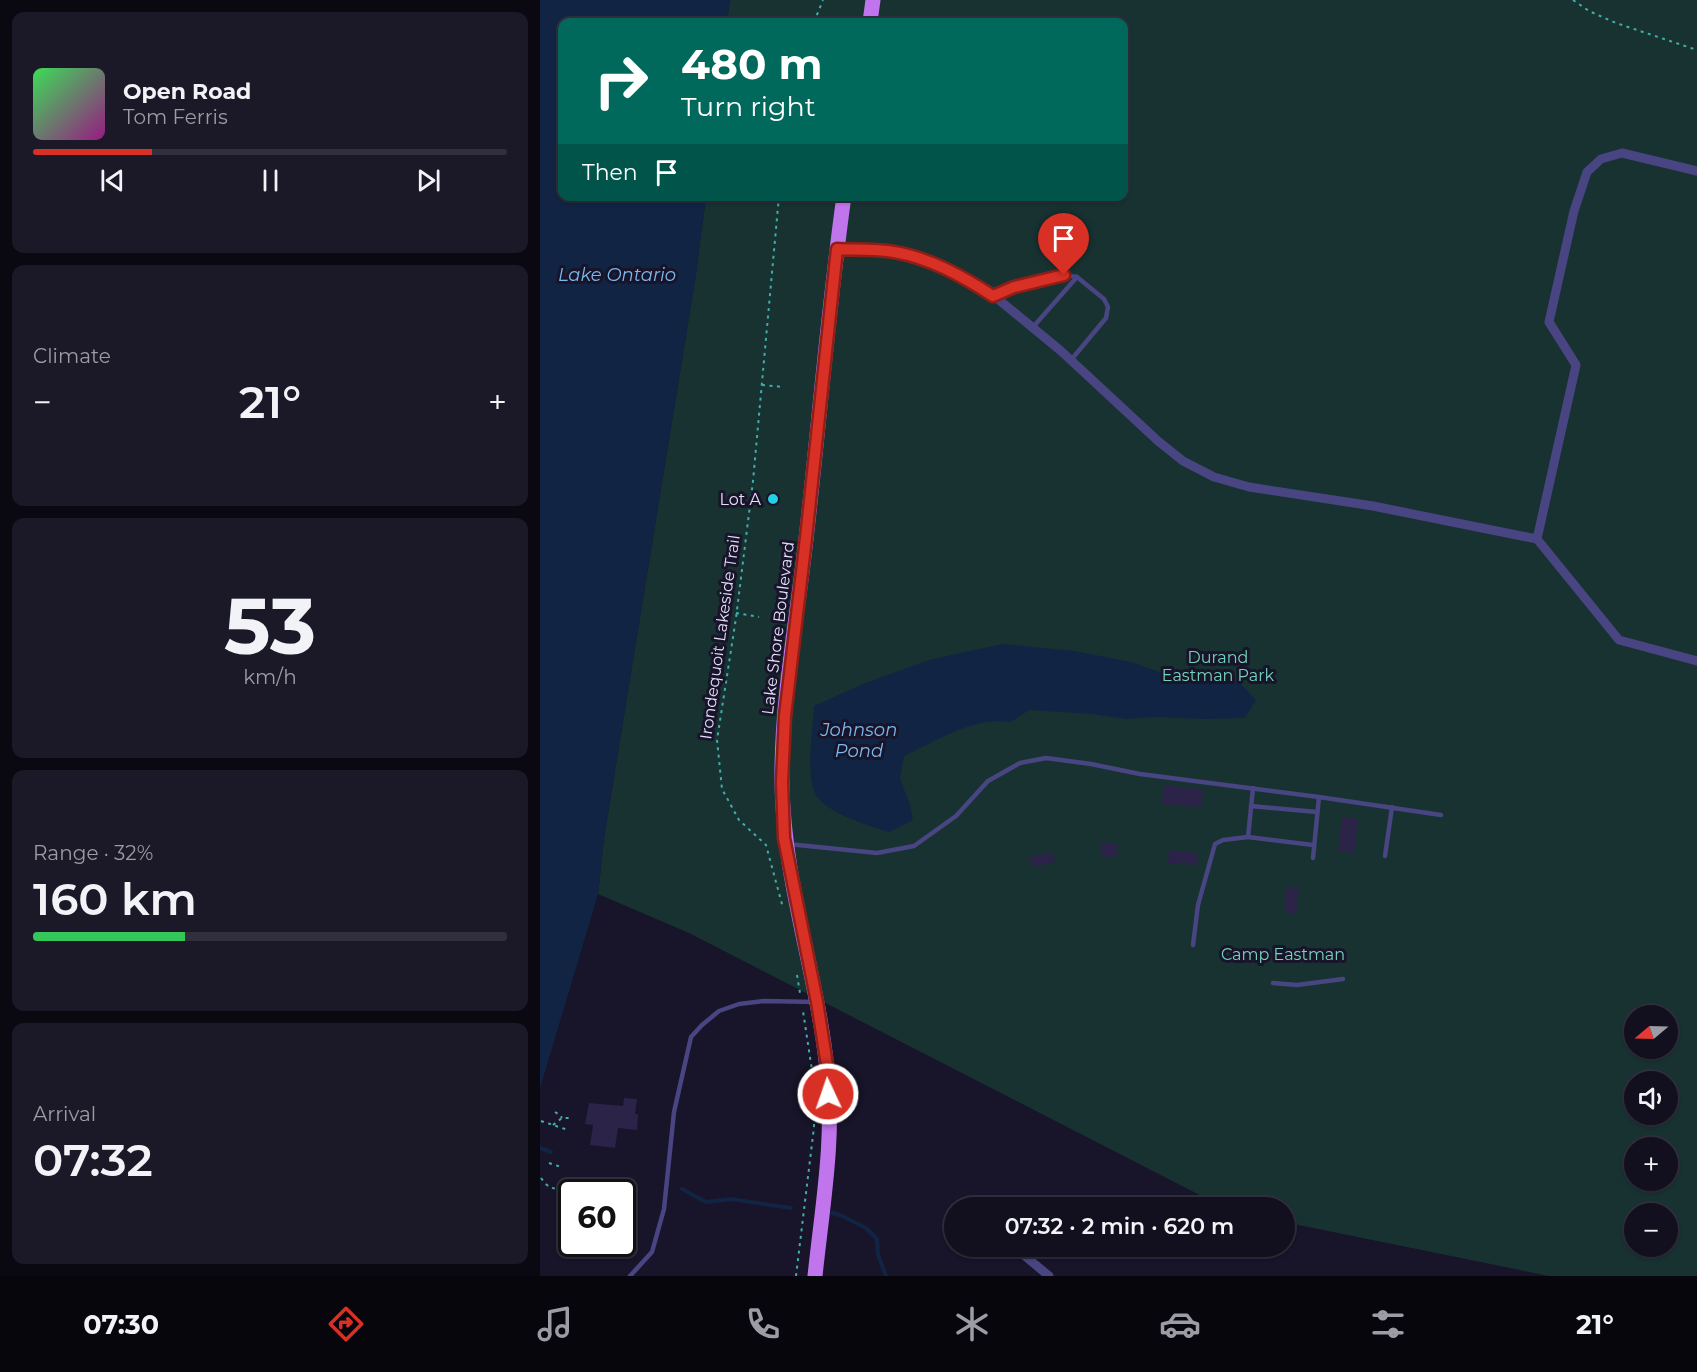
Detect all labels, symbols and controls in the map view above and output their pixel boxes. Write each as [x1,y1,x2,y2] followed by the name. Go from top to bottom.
[681,38,823,90] text: 480 m
[582,42,660,120] icon: right
[123,78,251,105] text: Open Road
[681,90,816,123] text: Turn right
[123,105,228,129] text: Tom Ferris
[650,156,683,189] icon: arrive
[582,159,638,186] text: Then
[96,164,129,197] icon: previous
[254,164,287,197] icon: pause
[412,164,445,197] icon: next
[1038,213,1089,275] pin
[1047,222,1080,255] icon: arrive
[558,264,676,286] water label: Lake Ontario
[33,344,111,368] text: Climate
[239,374,301,429] text: 21°
[33,382,52,422] text: −
[488,382,507,422] text: +
[720,490,762,509] place label: Lot A
[766,492,780,506] marker: Lot A
[696,534,744,740] street label: Irondequoit Lakeside Trail
[758,540,798,716] street label: Lake Shore Boulevard
[224,578,316,674] text: 53
[1162,648,1275,685] park label: Durand Eastman Park
[243,665,297,689] text: km/h
[820,719,897,762] water label: Johnson Pond
[33,841,153,865] text: Range · 32%
[33,871,197,926] text: 160 km
[1221,945,1345,964] park label: Camp Eastman
[1624,1005,1678,1059] north arrow
[1624,1005,1678,1257] map controls
[796,1062,860,1126] position arrow
[1624,1071,1678,1125] button: sound
[33,1102,96,1126] text: Arrival
[33,1132,153,1187] text: 07:32
[1624,1137,1678,1191] button: +
[558,1179,636,1257] speed limit sign: 60
[1624,1203,1678,1257] button: −
[1005,1213,1234,1240] text: 07:32 · 2 min · 620 m
[325,1303,367,1345] icon: directions
[534,1303,576,1345] icon: music
[742,1303,784,1345] icon: phone
[951,1303,993,1345] icon: climate
[1159,1303,1201,1345] icon: car
[1367,1303,1409,1345] icon: filters
[83,1308,159,1341] text: 07:30
[1576,1308,1614,1341] text: 21°

